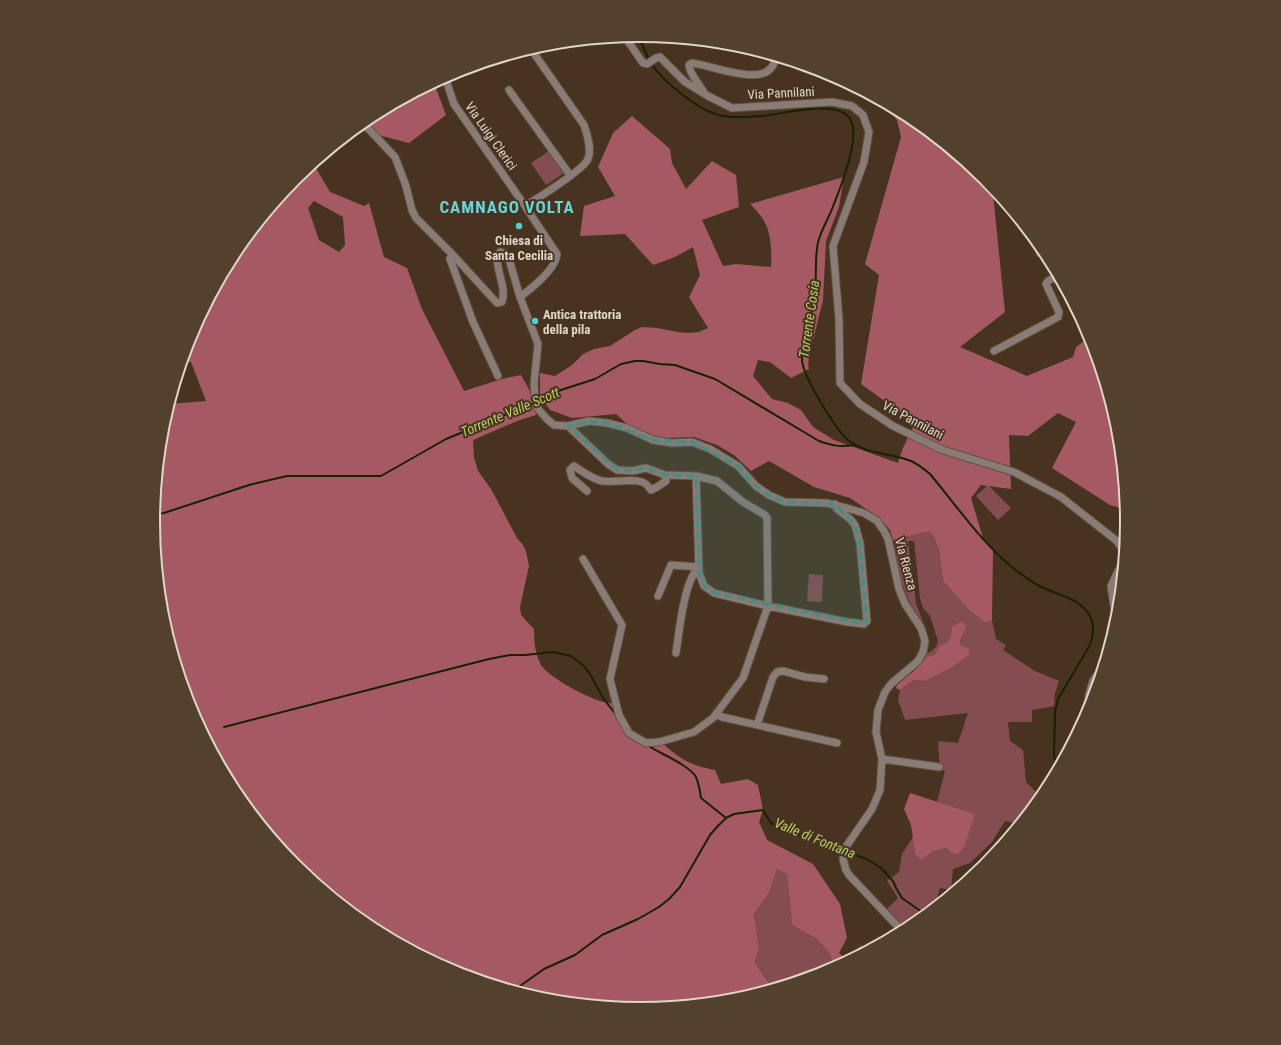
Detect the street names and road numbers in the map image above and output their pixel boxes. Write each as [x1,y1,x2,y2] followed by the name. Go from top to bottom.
[747,84,815,102] street label: Via Pannilani
[462,99,520,173] street label: Via Luigi Clerici
[880,398,946,442] street label: Via Pannilani
[892,536,920,592] street label: Via Rienza

